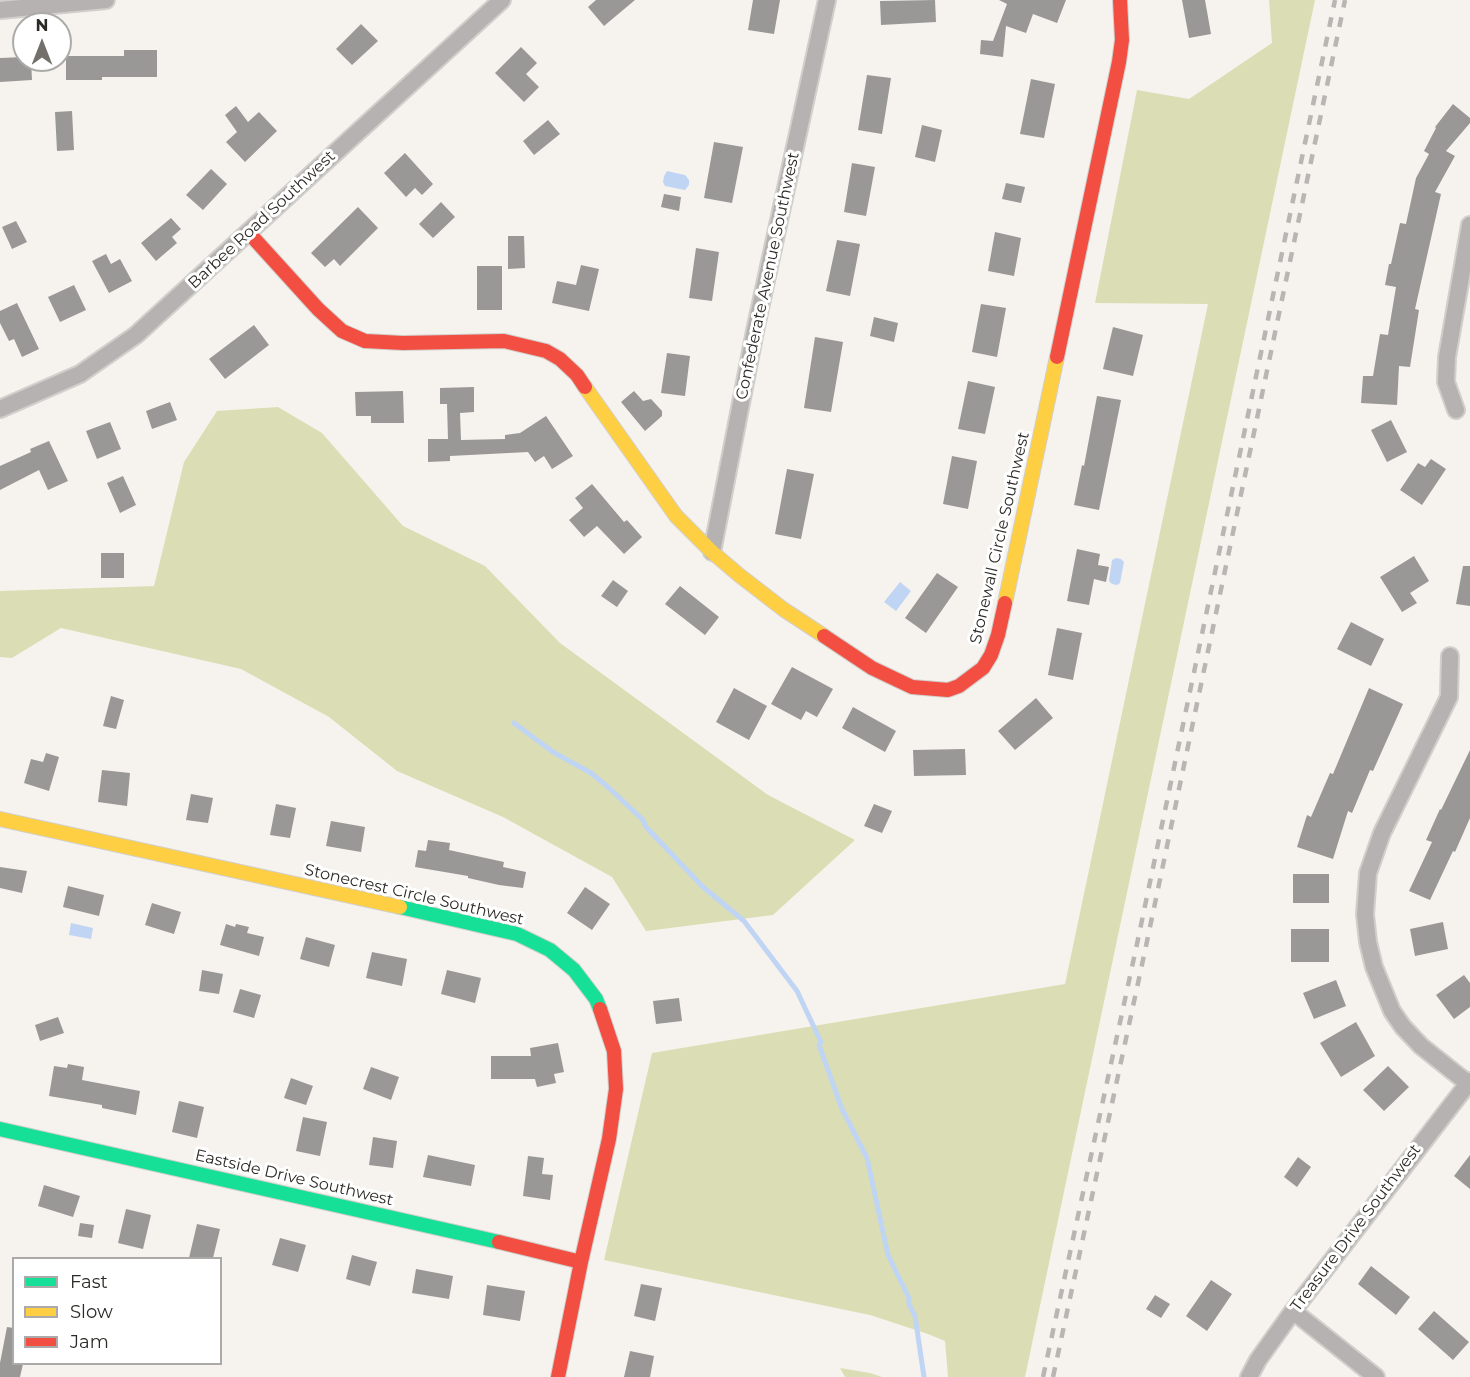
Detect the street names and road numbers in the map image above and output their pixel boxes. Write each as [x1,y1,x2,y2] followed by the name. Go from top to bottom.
[185,147,339,293] street label: Barbee Road Southwest
[732,150,804,402] street label: Confederate Avenue Southwest
[966,430,1034,646] street label: Stonewall Circle Southwest
[303,860,525,930] street label: Stonecrest Circle Southwest
[1287,1141,1425,1315] street label: Treasure Drive Southwest
[193,1146,395,1210] street label: Eastside Drive Southwest

